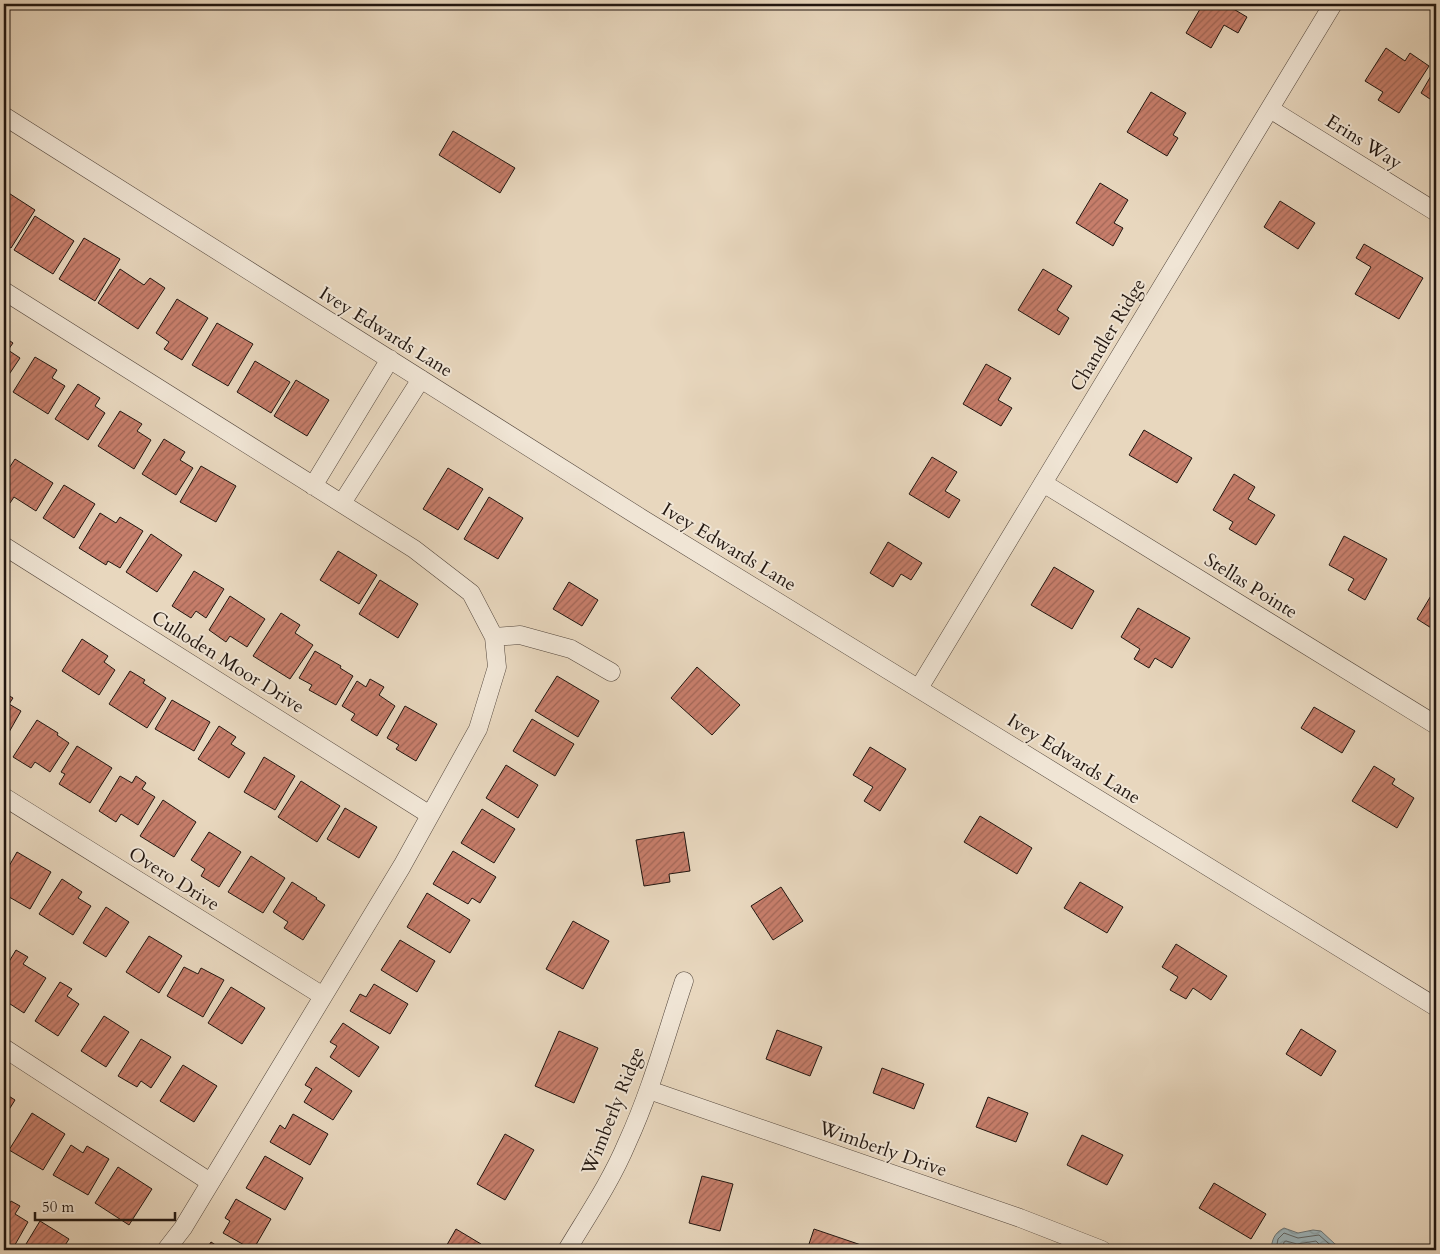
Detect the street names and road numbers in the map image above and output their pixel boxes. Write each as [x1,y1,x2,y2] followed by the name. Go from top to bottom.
[1321,108,1407,176] street label: Erins Way
[1064,274,1152,396] street label: Chandler Ridge
[314,280,458,384] street label: Ivey Edwards Lane
[657,497,801,597] street label: Ivey Edwards Lane
[1199,547,1303,625] street label: Stellas Pointe
[146,604,310,720] street label: Culloden Moor Drive
[1002,707,1146,811] street label: Ivey Edwards Lane
[123,841,225,917] street label: Overo Drive
[575,1043,651,1180] street label: Wimberly Ridge
[814,1115,951,1183] street label: Wimberly Drive

